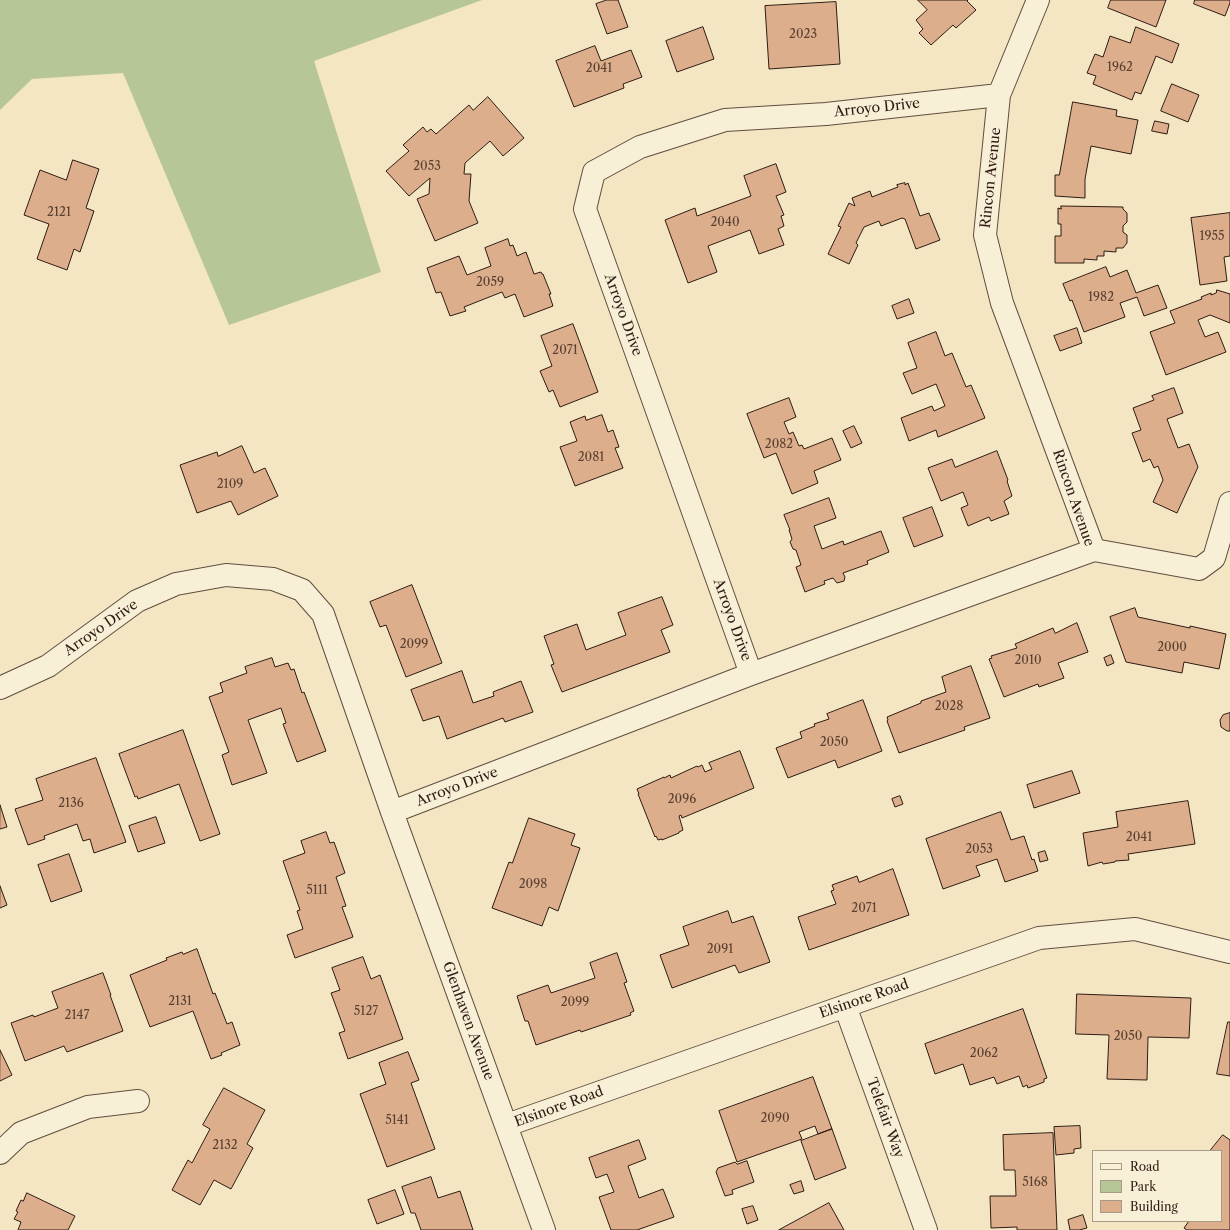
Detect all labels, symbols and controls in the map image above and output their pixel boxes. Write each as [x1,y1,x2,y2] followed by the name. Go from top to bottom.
[789,28,817,42] house number: 2023
[1107,61,1133,75] house number: 1962
[586,62,612,76] house number: 2041
[833,95,921,121] street label: Arroyo Drive
[977,127,1005,229] street label: Rincon Avenue
[413,160,441,174] house number: 2053
[47,206,71,220] house number: 2121
[710,216,740,230] house number: 2040
[1199,230,1225,244] house number: 1955
[600,272,646,358] street label: Arroyo Drive
[476,276,504,290] house number: 2059
[1088,291,1114,305] house number: 1982
[552,344,578,358] house number: 2071
[765,438,793,452] house number: 2082
[1049,447,1097,549] street label: Rincon Avenue
[578,451,604,465] house number: 2081
[217,478,243,492] house number: 2109
[709,577,755,663] street label: Arroyo Drive
[61,596,141,660] street label: Arroyo Drive
[400,638,428,652] house number: 2099
[1157,641,1187,655] house number: 2000
[1014,654,1042,668] house number: 2010
[935,700,963,714] house number: 2028
[820,736,848,750] house number: 2050
[414,764,500,810] street label: Arroyo Drive
[668,793,696,807] house number: 2096
[58,797,84,811] house number: 2136
[1126,831,1152,845] house number: 2041
[965,843,993,857] house number: 2053
[519,878,547,892] house number: 2098
[306,884,328,898] house number: 5111
[851,902,877,916] house number: 2071
[707,943,733,957] house number: 2091
[439,959,497,1083] street label: Glenhaven Avenue
[817,976,911,1022] street label: Elsinore Road
[168,995,192,1009] house number: 2131
[561,996,589,1010] house number: 2099
[354,1005,378,1019] house number: 5127
[65,1009,89,1023] house number: 2147
[1114,1030,1142,1044] house number: 2050
[970,1047,998,1061] house number: 2062
[863,1076,907,1160] street label: Telefair Way
[512,1083,606,1131] street label: Elsinore Road
[760,1112,790,1126] house number: 2090
[385,1114,409,1128] house number: 5141
[212,1139,238,1153] house number: 2132
[1092,1150,1222,1222] legend
[1130,1159,1160,1174] text: Road
[1022,1176,1048,1190] house number: 5168
[1130,1179,1156,1194] text: Park
[1130,1199,1178,1214] text: Building

